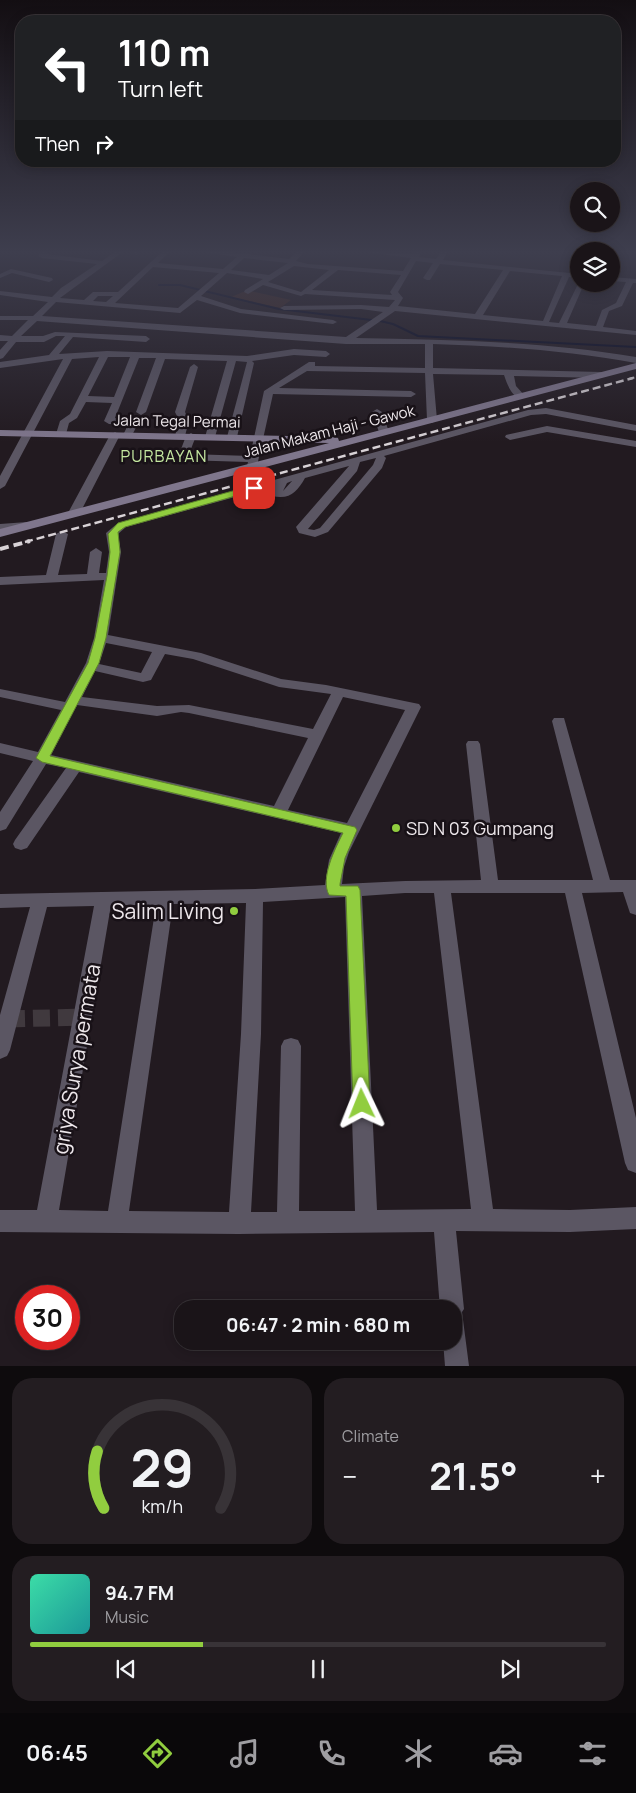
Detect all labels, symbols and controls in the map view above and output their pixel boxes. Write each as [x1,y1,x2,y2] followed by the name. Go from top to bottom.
[118,29,210,77] text: 110 m
[35,35,100,100] icon: left
[118,74,203,104] text: Turn left
[90,130,118,158] icon: right
[35,131,80,157] text: Then
[570,182,620,292] map controls
[570,182,620,232] button: search
[570,242,620,292] button: layers
[241,399,417,462] street label: Jalan Makam Haji - Gawok
[113,409,241,433] street label: Jalan Tegal Permai
[121,445,207,467] district label: PURBAYAN
[233,467,275,509] pin
[240,474,268,502] icon: arrive
[406,816,554,840] place label: SD N 03 Gumpang
[390,822,402,834] marker: SD N 03 Gumpang
[111,897,224,925] place label: Salim Living
[228,905,240,917] marker: Salim Living
[45,962,107,1156] street label: griya Surya permata
[335,1077,387,1129] position arrow
[15,1285,80,1350] speed limit sign: 30
[226,1312,410,1338] text: 06:47 · 2 min · 680 m
[342,1425,399,1447] text: Climate
[130,1432,194,1503] text: 29
[429,1449,518,1501] text: 21.5°
[342,1457,357,1495] text: −
[590,1457,606,1495] text: +
[141,1494,183,1518] text: km/h
[105,1580,174,1606] text: 94.7 FM
[105,1606,149,1628] text: Music
[112,1655,140,1683] icon: previous
[304,1655,332,1683] icon: pause
[496,1655,524,1683] icon: next
[140,1736,175,1771] icon: directions
[227,1736,262,1771] icon: music
[314,1736,349,1771] icon: phone
[401,1736,436,1771] icon: climate
[488,1736,523,1771] icon: car
[575,1736,610,1771] icon: filters
[26,1738,88,1768] text: 06:45

